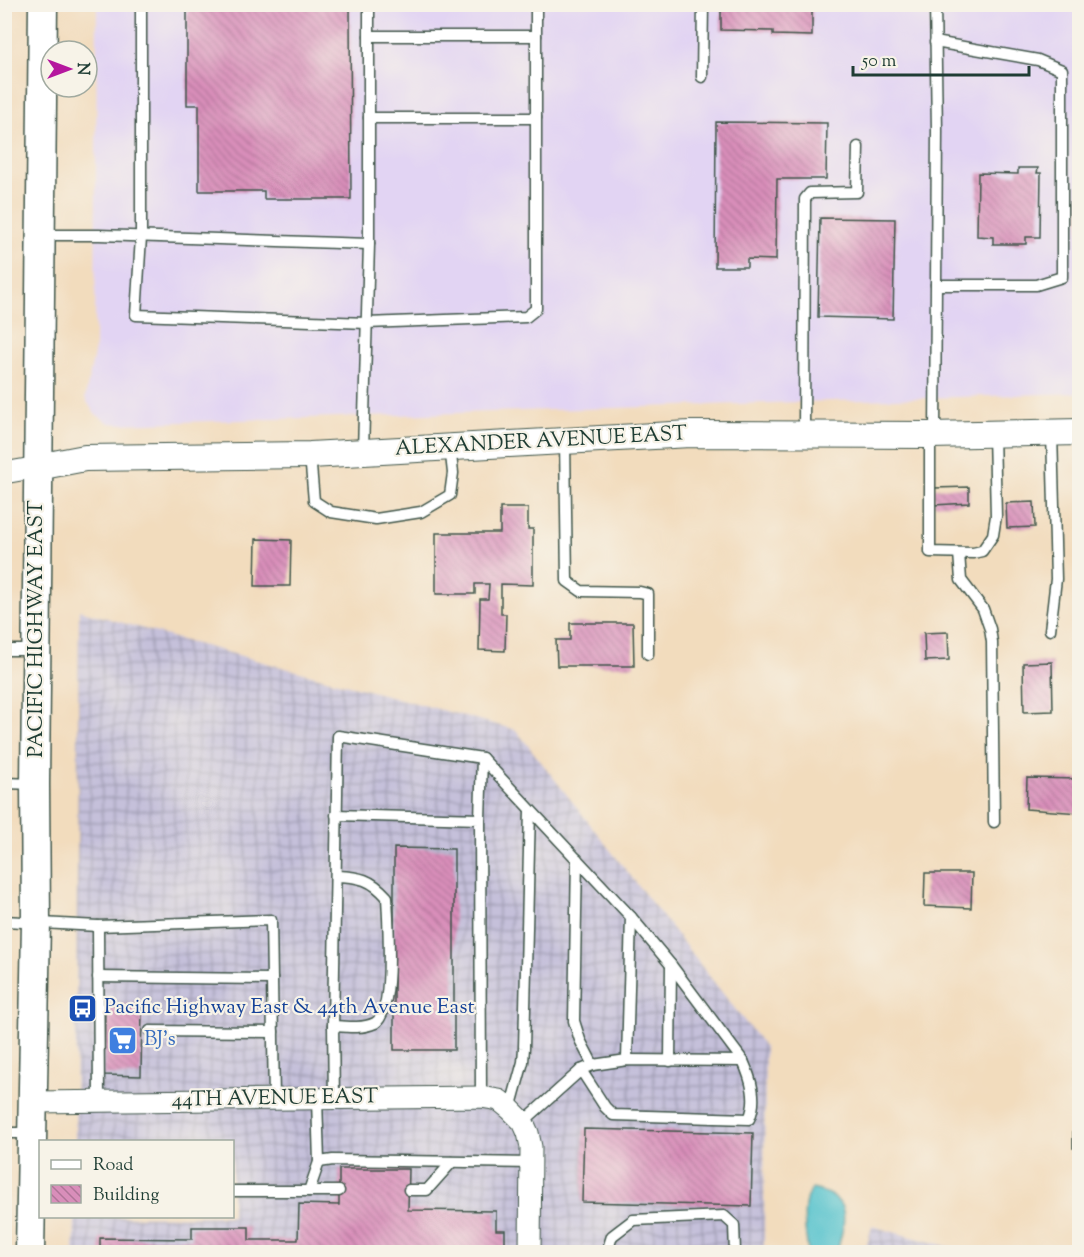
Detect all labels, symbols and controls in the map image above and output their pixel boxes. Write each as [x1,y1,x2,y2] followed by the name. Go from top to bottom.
[39,39,99,99] north arrow
[853,39,1028,77] scale bar
[861,49,897,75] text: 50 m
[70,63,93,76] text: N
[394,419,688,465] street label: ALEXANDER AVENUE EAST
[22,500,52,758] street label: PACIFIC HIGHWAY EAST
[67,992,99,1024] bus stop icon: Pacific Highway East & 44th Avenue East
[104,993,475,1023] place label: Pacific Highway East & 44th Avenue East
[107,1024,139,1056] supermarket icon: BJ's
[144,1025,176,1055] place label: BJ's
[171,1082,379,1116] street label: 44TH AVENUE EAST
[39,1140,234,1218] legend
[93,1153,133,1179] text: Road
[93,1183,159,1209] text: Building

